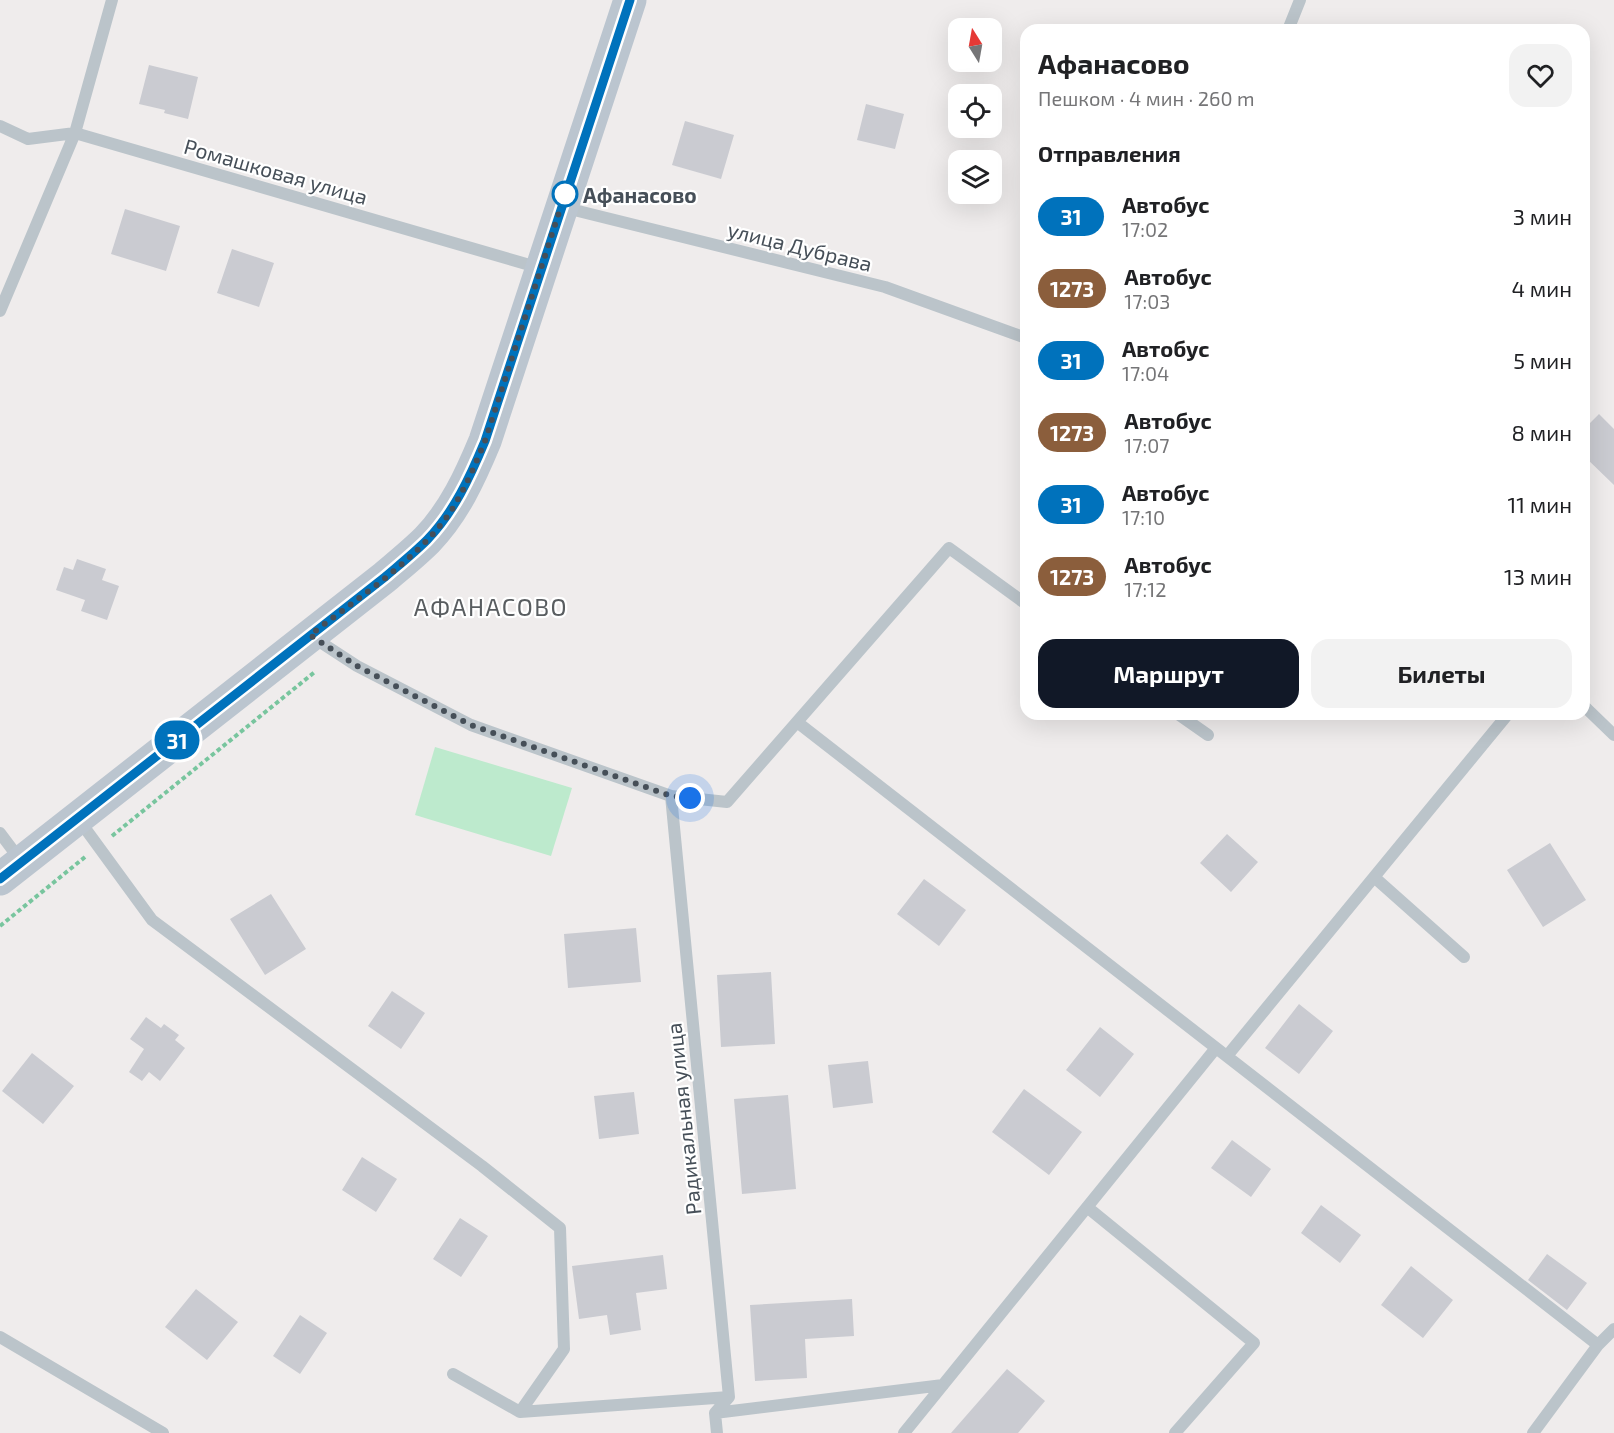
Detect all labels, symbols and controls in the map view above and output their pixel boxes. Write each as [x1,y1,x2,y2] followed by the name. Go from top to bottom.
[948,18,1002,72] north arrow
[948,18,1002,204] map controls
[1509,44,1572,107] button: heart
[1038,46,1190,80] text: Афанасово
[948,84,1002,138] button: locate
[1038,86,1254,110] text: Пешком · 4 мин · 260 m
[181,133,371,210] street label: Ромашковая улица
[1038,140,1181,166] text: Отправления
[948,150,1002,204] button: layers
[552,181,578,207] marker: Афанасово
[583,182,697,207] place label: Афанасово
[1122,191,1210,217] text: Автобус
[1513,203,1572,229] text: 3 мин
[1061,204,1081,229] text: 31
[725,216,875,277] street label: улица Дубрава
[1122,217,1168,241] text: 17:02
[1124,263,1212,289] text: Автобус
[1511,275,1572,301] text: 4 мин
[1050,276,1094,301] text: 1273
[1124,289,1170,313] text: 17:03
[1122,335,1210,361] text: Автобус
[1513,347,1572,373] text: 5 мин
[1061,348,1081,373] text: 31
[1122,361,1169,385] text: 17:04
[1124,407,1212,433] text: Автобус
[1512,419,1572,445] text: 8 мин
[1050,420,1094,445] text: 1273
[1124,433,1170,457] text: 17:07
[1122,479,1210,505] text: Автобус
[1507,491,1572,517] text: 11 мин
[1061,492,1081,517] text: 31
[1122,505,1165,529] text: 17:10
[1124,551,1212,577] text: Автобус
[1504,563,1572,589] text: 13 мин
[1050,564,1094,589] text: 1273
[1124,577,1166,601] text: 17:12
[414,592,568,621] district label: АФАНАСОВО
[1038,639,1299,708] button: Маршрут
[1311,639,1572,708] button: Билеты
[150,720,204,760] line badge: 31
[167,728,187,753] text: 31
[675,783,705,813] your location
[660,1022,706,1216] street label: Радикальная улица

